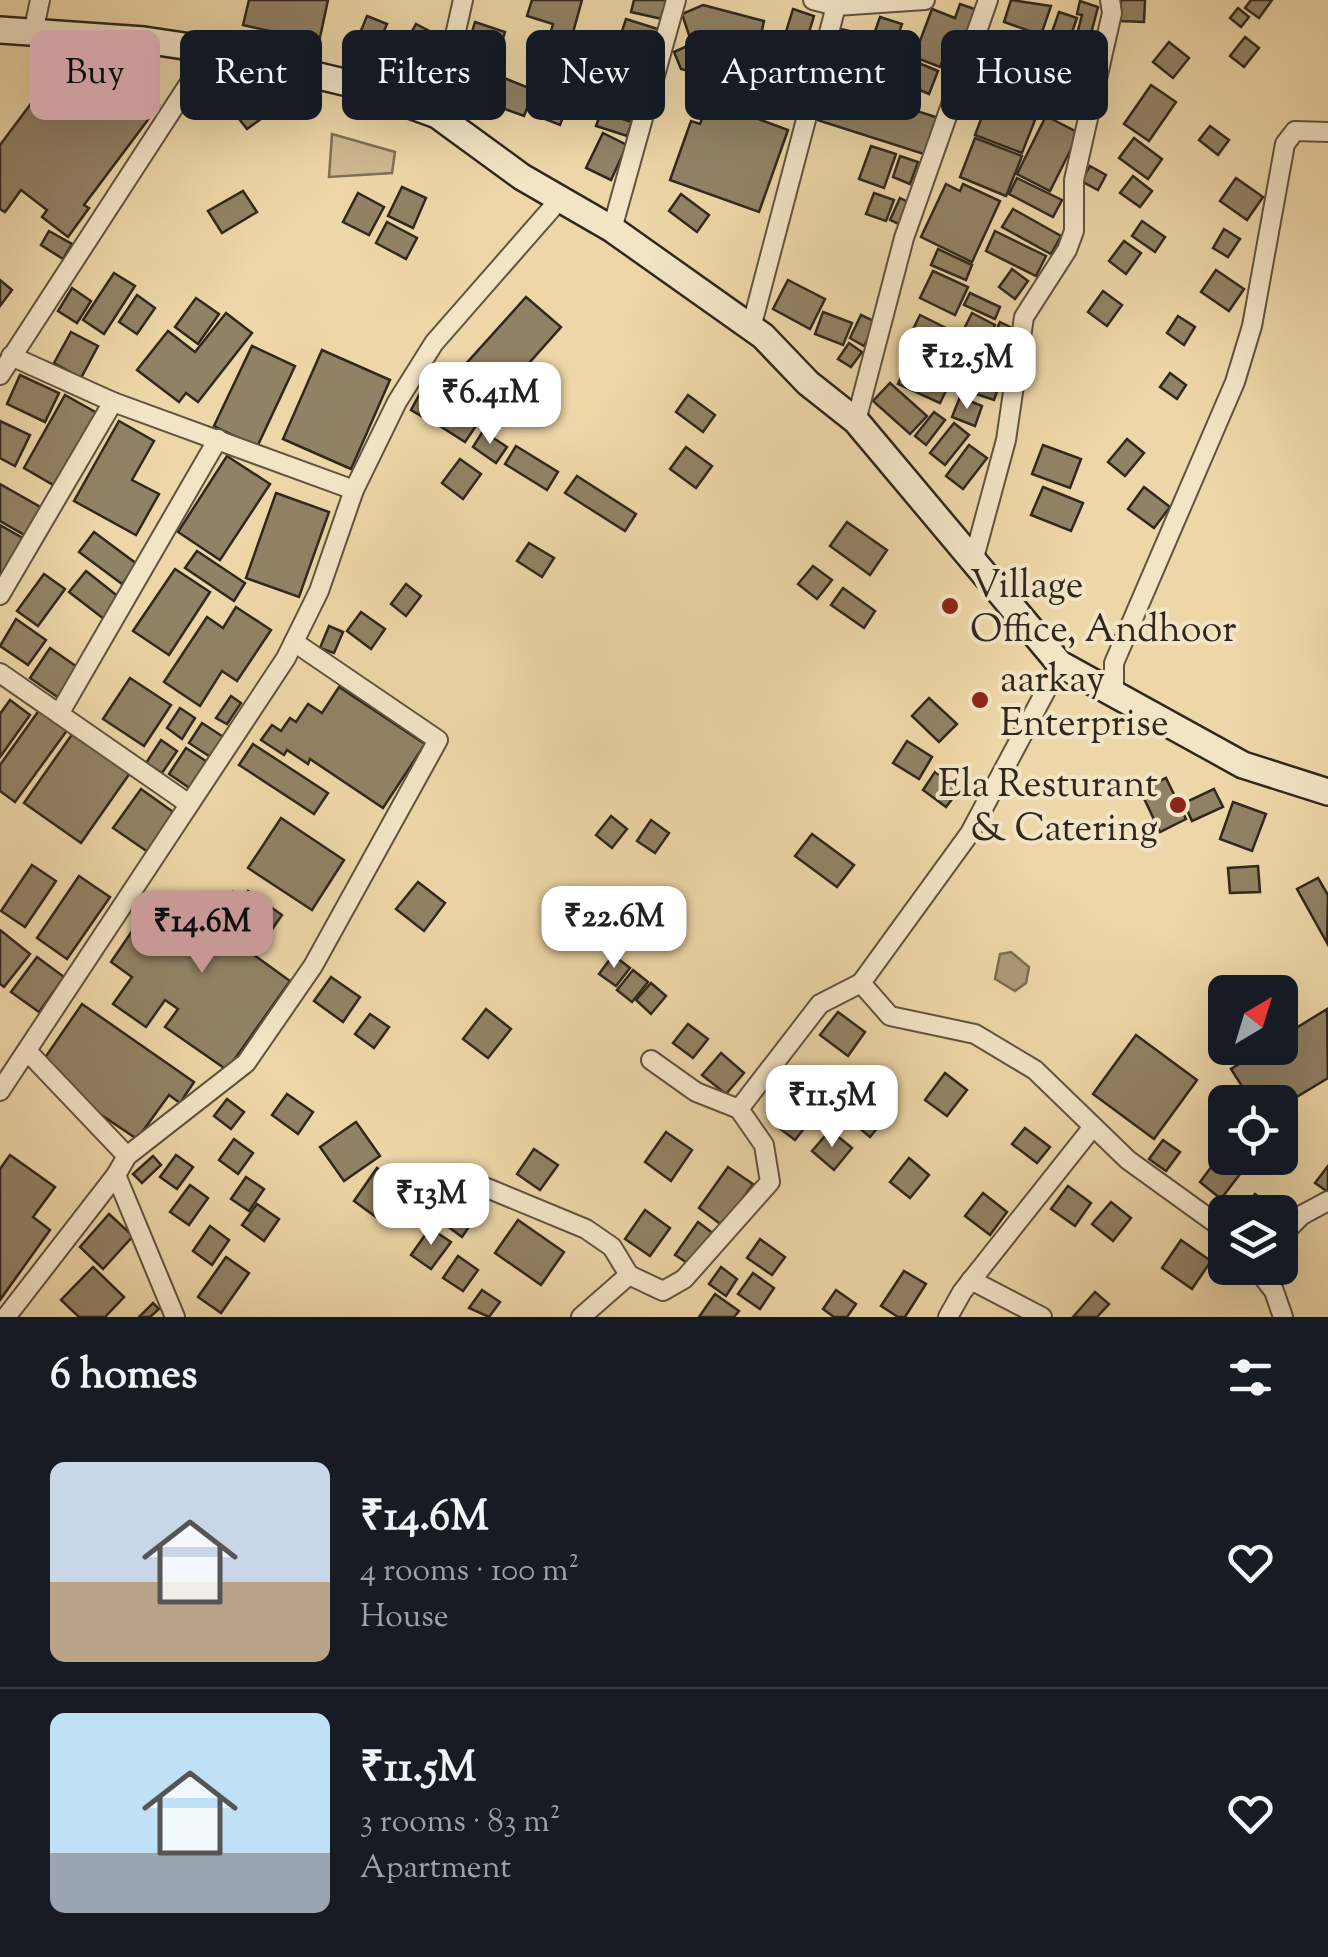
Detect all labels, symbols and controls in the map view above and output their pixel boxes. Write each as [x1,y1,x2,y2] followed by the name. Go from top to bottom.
[30,30,160,120] chip: Buy
[180,30,322,120] chip: Rent
[342,30,506,120] chip: Filters
[526,30,665,120] chip: New
[685,30,921,120] chip: Apartment
[941,30,1108,120] chip: House
[886,327,1048,412] pin: ₹12.5M
[921,336,1013,382] text: ₹12.5M
[409,362,571,447] pin: ₹6.41M
[441,371,539,417] text: ₹6.41M
[970,561,1237,659] place label: Village Office, Andhoor
[939,595,961,617] marker: Village Office, Andhoor
[1000,655,1169,753] place label: aarkay Enterprise
[969,689,991,711] marker: aarkay Enterprise
[938,760,1158,858] place label: Ela Resturant & Catering
[1167,794,1189,816] marker: Ela Resturant & Catering
[533,886,695,971] pin: ₹22.6M
[121,891,283,976] pin: ₹14.6M
[564,895,665,941] text: ₹22.6M
[153,900,251,946] text: ₹14.6M
[1208,975,1298,1065] north arrow
[1208,975,1298,1285] map controls
[751,1065,913,1150] pin: ₹11.5M
[788,1074,876,1120] text: ₹11.5M
[1208,1085,1298,1175] button: locate
[372,1163,490,1248] pin: ₹13M
[395,1172,467,1218] text: ₹13M
[1208,1195,1298,1285] button: layers
[50,1347,197,1407] text: 6 homes
[1223,1350,1278,1405] icon: filters
[360,1489,489,1549] text: ₹14.6M
[130,1502,250,1622] icon: home
[1223,1535,1278,1590] icon: heart
[360,1549,579,1595] text: 4 rooms · 100 m²
[360,1595,449,1641] text: House
[360,1740,476,1800] text: ₹11.5M
[130,1753,250,1873] icon: home
[1223,1786,1278,1841] icon: heart
[360,1800,560,1846] text: 3 rooms · 83 m²
[360,1846,511,1892] text: Apartment

